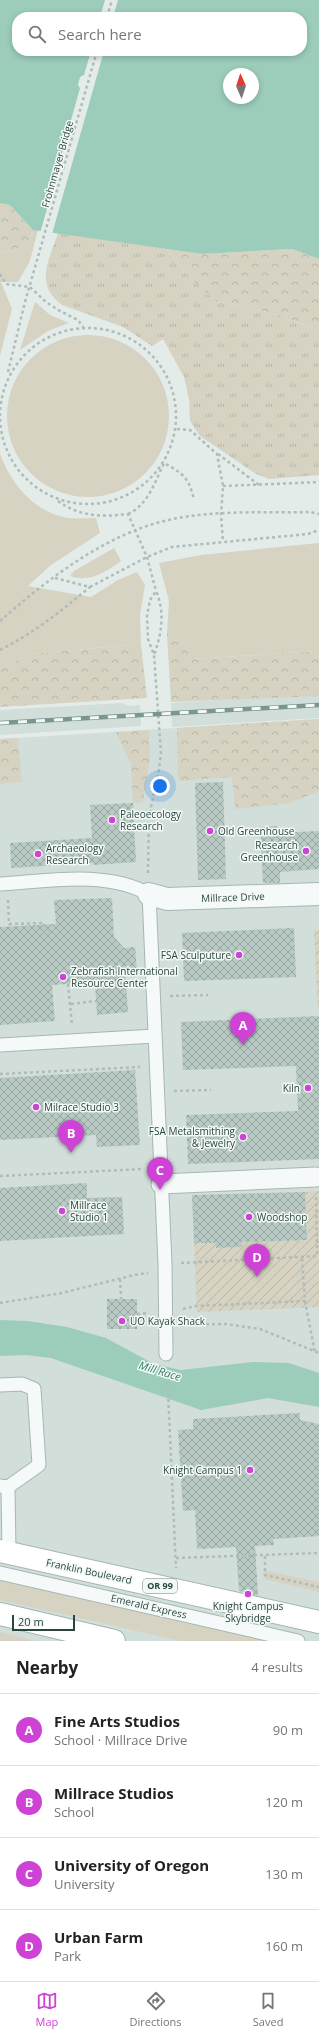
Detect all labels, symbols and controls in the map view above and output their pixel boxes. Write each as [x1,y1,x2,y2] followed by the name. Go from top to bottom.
[12,12,307,56] search box
[26,23,48,45] icon: search
[58,24,142,44] text: Search here
[223,68,259,104] north arrow
[38,118,76,209] street label: Frohnmayer Bridge
[150,776,170,796] your location
[120,807,182,833] place label: Paleoecology Research
[107,815,117,825] marker: Paleoecology Research
[218,824,295,838] place label: Old Greenhouse
[205,826,215,836] marker: Old Greenhouse
[241,838,298,864] place label: Research Greenhouse
[46,841,104,867] place label: Archaeology Research
[301,846,311,856] marker: Research Greenhouse
[33,849,43,859] marker: Archaeology Research
[201,889,265,905] street label: Millrace Drive
[161,948,231,962] place label: FSA Sculputure
[234,950,244,960] marker: FSA Sculputure
[71,964,178,990] place label: Zebrafish International Resource Center
[58,972,68,982] marker: Zebrafish International Resource Center
[230,1012,256,1045] pin: A
[283,1081,300,1095] place label: Kiln
[303,1083,313,1093] marker: Kiln
[44,1100,119,1114] place label: Milrace Studio 3
[31,1102,41,1112] marker: Milrace Studio 3
[58,1120,84,1153] pin: B
[149,1124,236,1150] place label: FSA Metalsmithing & Jewelry
[238,1132,248,1142] marker: FSA Metalsmithing & Jewelry
[147,1157,173,1190] pin: C
[70,1198,108,1224] place label: Millrace Studio 1
[57,1206,67,1216] marker: Millrace Studio 1
[257,1210,307,1224] place label: Woodshop
[244,1212,254,1222] marker: Woodshop
[244,1244,270,1277] pin: D
[130,1314,206,1328] place label: UO Kayak Shack
[117,1316,127,1326] marker: UO Kayak Shack
[137,1357,184,1384] water label: Mill Race
[163,1463,242,1477] place label: Knight Campus 1
[245,1465,255,1475] marker: Knight Campus 1
[45,1555,133,1587] street label: Franklin Boulevard
[143,1579,177,1593] road number: OR 99
[243,1589,253,1599] marker: Knight Campus Skybridge
[110,1590,189,1622] street label: Emerald Express
[213,1599,284,1625] place label: Knight Campus Skybridge
[12,1613,75,1632] scale bar
[18,1614,44,1629] text: 20 m
[16,1656,78,1679] text: Nearby
[251,1658,303,1676] text: 4 results
[54,1711,180,1731] text: Fine Arts Studios
[25,1721,33,1739] text: A
[273,1721,303,1739] text: 90 m
[54,1731,187,1749] text: School · Millrace Drive
[54,1783,174,1803] text: Millrace Studios
[25,1793,33,1811] text: B
[265,1793,303,1811] text: 120 m
[54,1803,94,1821] text: School
[54,1855,209,1875] text: University of Oregon
[25,1865,33,1883] text: C
[265,1865,303,1883] text: 130 m
[54,1875,114,1893] text: University
[54,1927,143,1947] text: Urban Farm
[24,1937,34,1955] text: D
[265,1937,303,1955] text: 160 m
[54,1947,81,1965] text: Park
[36,1990,58,2029] tab: Map
[130,1990,182,2029] tab: Directions
[253,1990,283,2029] tab: Saved

